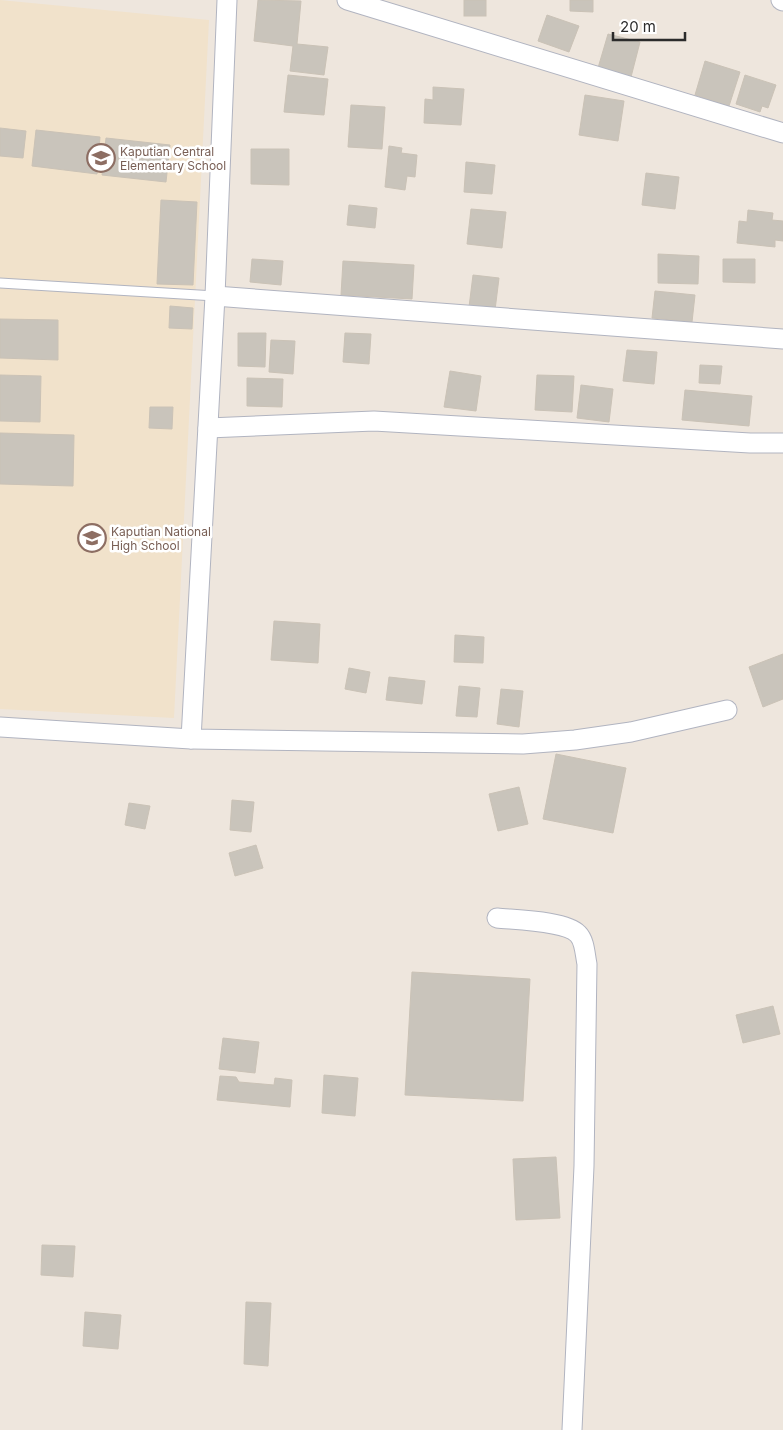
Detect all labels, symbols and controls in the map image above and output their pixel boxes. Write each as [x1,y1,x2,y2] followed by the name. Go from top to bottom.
[613,10,686,42] scale bar
[620,17,656,36] text: 20 m
[86,143,116,173] school or university icon: Kaputian Central Elementary School
[120,144,226,173] place label: Kaputian Central Elementary School
[77,523,107,553] school or university icon: Kaputian National High School
[111,524,211,553] place label: Kaputian National High School

